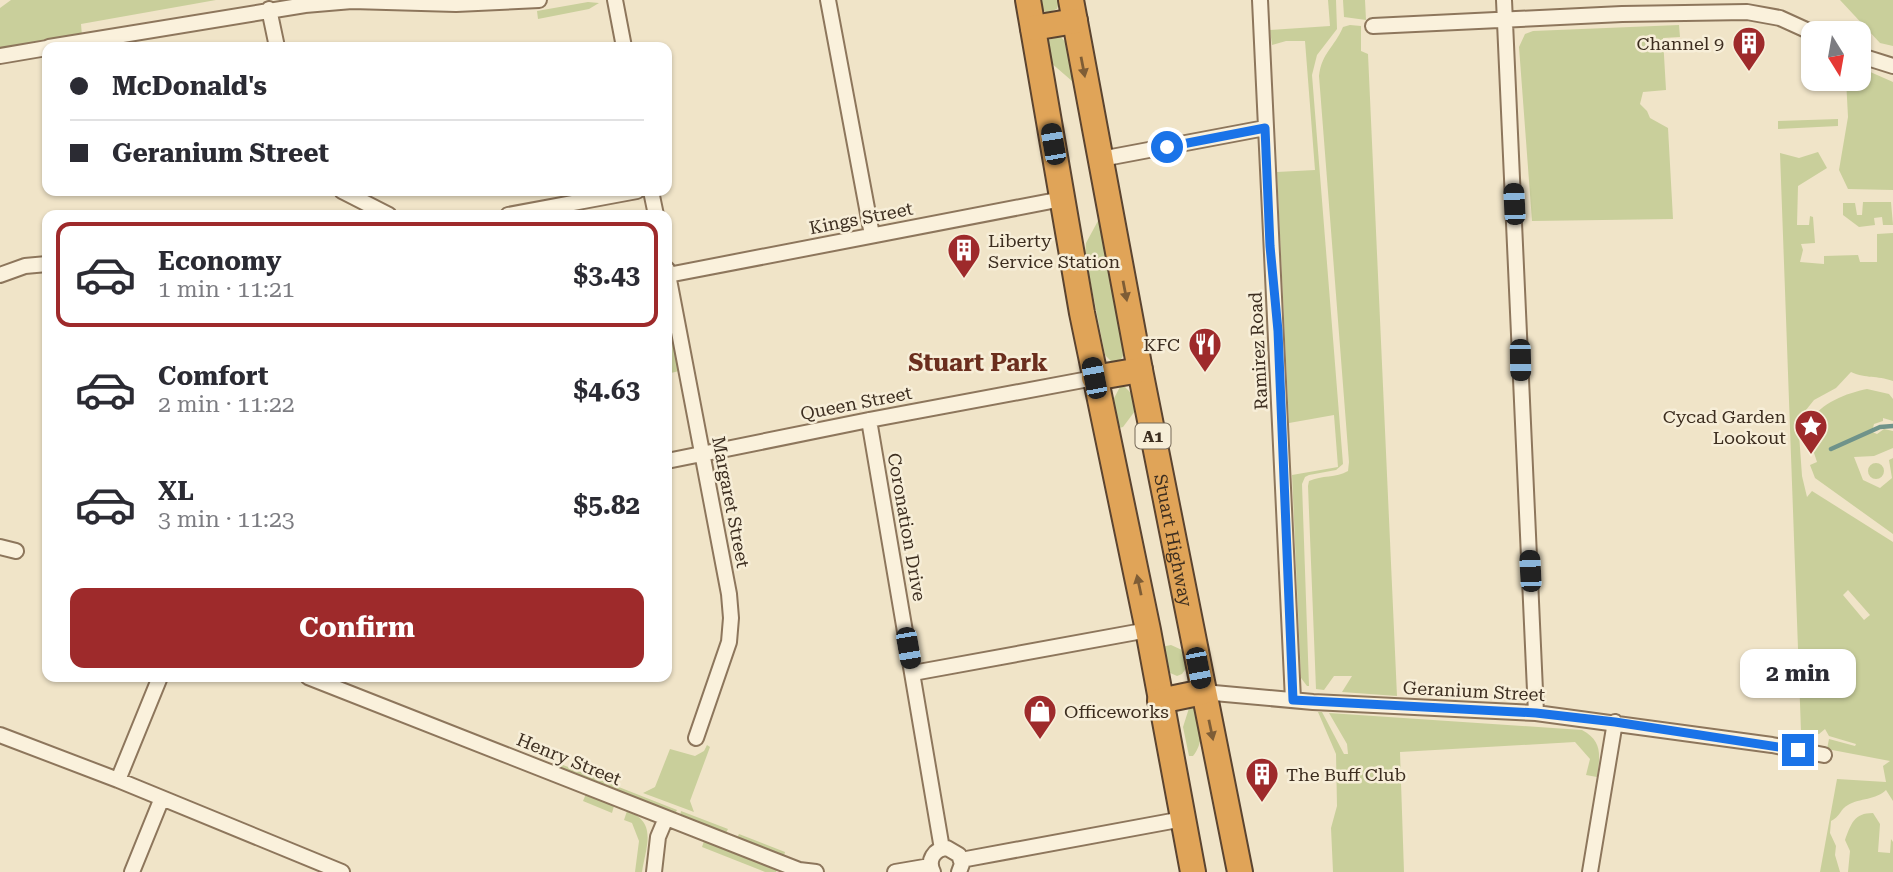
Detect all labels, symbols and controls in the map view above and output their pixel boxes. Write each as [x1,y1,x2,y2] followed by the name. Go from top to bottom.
[1801,21,1871,91] north arrow
[1801,21,1871,91] map controls
[1730,24,1768,73] building icon: Channel 9
[1637,33,1724,54] place label: Channel 9
[1078,56,1089,78] one-way arrow
[112,71,267,101] text: McDonald's
[1040,121,1067,167] car
[1151,131,1183,163] route start
[112,138,329,168] text: Geranium Street
[1503,182,1526,226] car
[807,198,915,238] street label: Kings Street
[988,230,1121,272] place label: Liberty Service Station
[945,231,983,280] building icon: Liberty Service Station
[74,243,137,306] icon: car
[158,246,281,276] text: Economy
[574,260,640,290] text: $3.43
[158,276,295,303] text: 1 min · 11:21
[1120,280,1131,302] one-way arrow
[1244,291,1272,411] street label: Ramirez Road
[1186,325,1224,374] restaurant icon: KFC
[1143,334,1180,355] place label: KFC
[1510,339,1531,381] car
[908,349,1048,377] district label: Stuart Park
[1080,355,1109,401] car
[74,358,137,421] icon: car
[158,361,268,391] text: Comfort
[574,375,640,405] text: $4.63
[798,382,914,424] street label: Queen Street
[158,391,295,418] text: 2 min · 11:22
[1663,406,1786,448] place label: Cycad Garden Lookout
[1792,407,1830,456] place icon: Cycad Garden Lookout
[1136,424,1170,448] road number: A1
[708,434,754,570] street label: Margaret Street
[884,451,930,603] street label: Coronation Drive
[1150,472,1197,609] street label: Stuart Highway
[74,473,137,536] icon: car
[158,476,194,506] text: XL
[574,490,640,520] text: $5.82
[158,506,295,533] text: 3 min · 11:23
[1519,549,1542,593] car
[1133,574,1144,596] one-way arrow
[70,588,644,668] button: Confirm
[895,625,922,671] car
[1184,645,1213,691] car
[1740,648,1856,698] callout: 2 min
[1766,660,1830,687] text: 2 min
[1402,677,1546,705] street label: Geranium Street
[1021,692,1059,741] shop icon: Officeworks
[1064,701,1169,722] place label: Officeworks
[1205,719,1216,741] one-way arrow
[514,728,625,790] street label: Henry Street
[1782,734,1814,766] route end
[1243,755,1281,804] building icon: The Buff Club
[1286,764,1406,785] place label: The Buff Club

